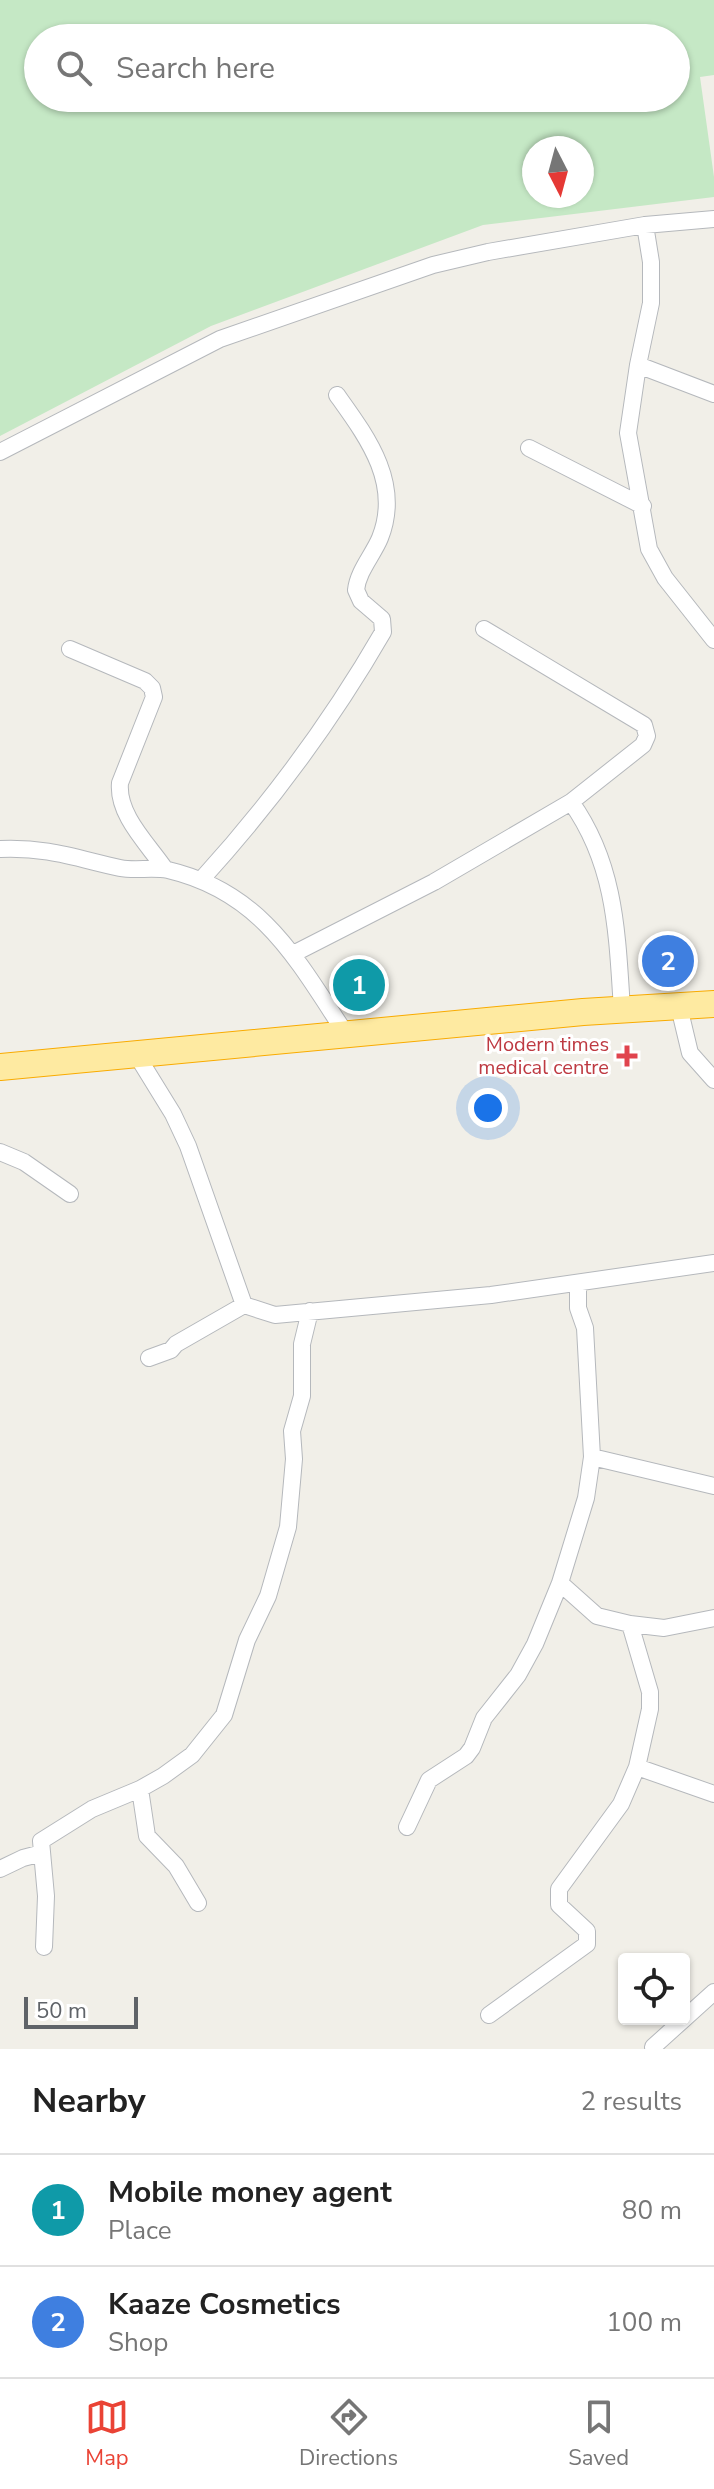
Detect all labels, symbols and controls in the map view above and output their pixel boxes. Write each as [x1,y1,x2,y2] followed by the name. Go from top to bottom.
[24,24,690,112] search box
[52,46,96,90] icon: search
[116,48,275,89] text: Search here
[522,136,594,208] north arrow
[642,931,694,991] pin: 2
[333,955,385,1015] pin: 1
[478,1031,609,1081] place label: Modern times medical centre
[616,1045,638,1067] marker: Modern times medical centre
[468,1088,508,1128] your location
[618,1953,690,2025] map controls
[618,1953,690,2025] button: locate
[24,1993,138,2029] scale bar
[36,1996,87,2026] text: 50 m
[32,2078,146,2124] text: Nearby
[581,2084,682,2119] text: 2 results
[108,2172,392,2213] text: Mobile money agent
[50,2193,66,2228] text: 1
[622,2193,682,2228] text: 80 m
[108,2213,172,2248] text: Place
[108,2284,341,2325] text: Kaaze Cosmetics
[50,2305,66,2340] text: 2
[606,2305,682,2340] text: 100 m
[108,2325,168,2360] text: Shop
[85,2395,129,2473] tab: Map
[299,2395,398,2473] tab: Directions
[568,2395,629,2473] tab: Saved

